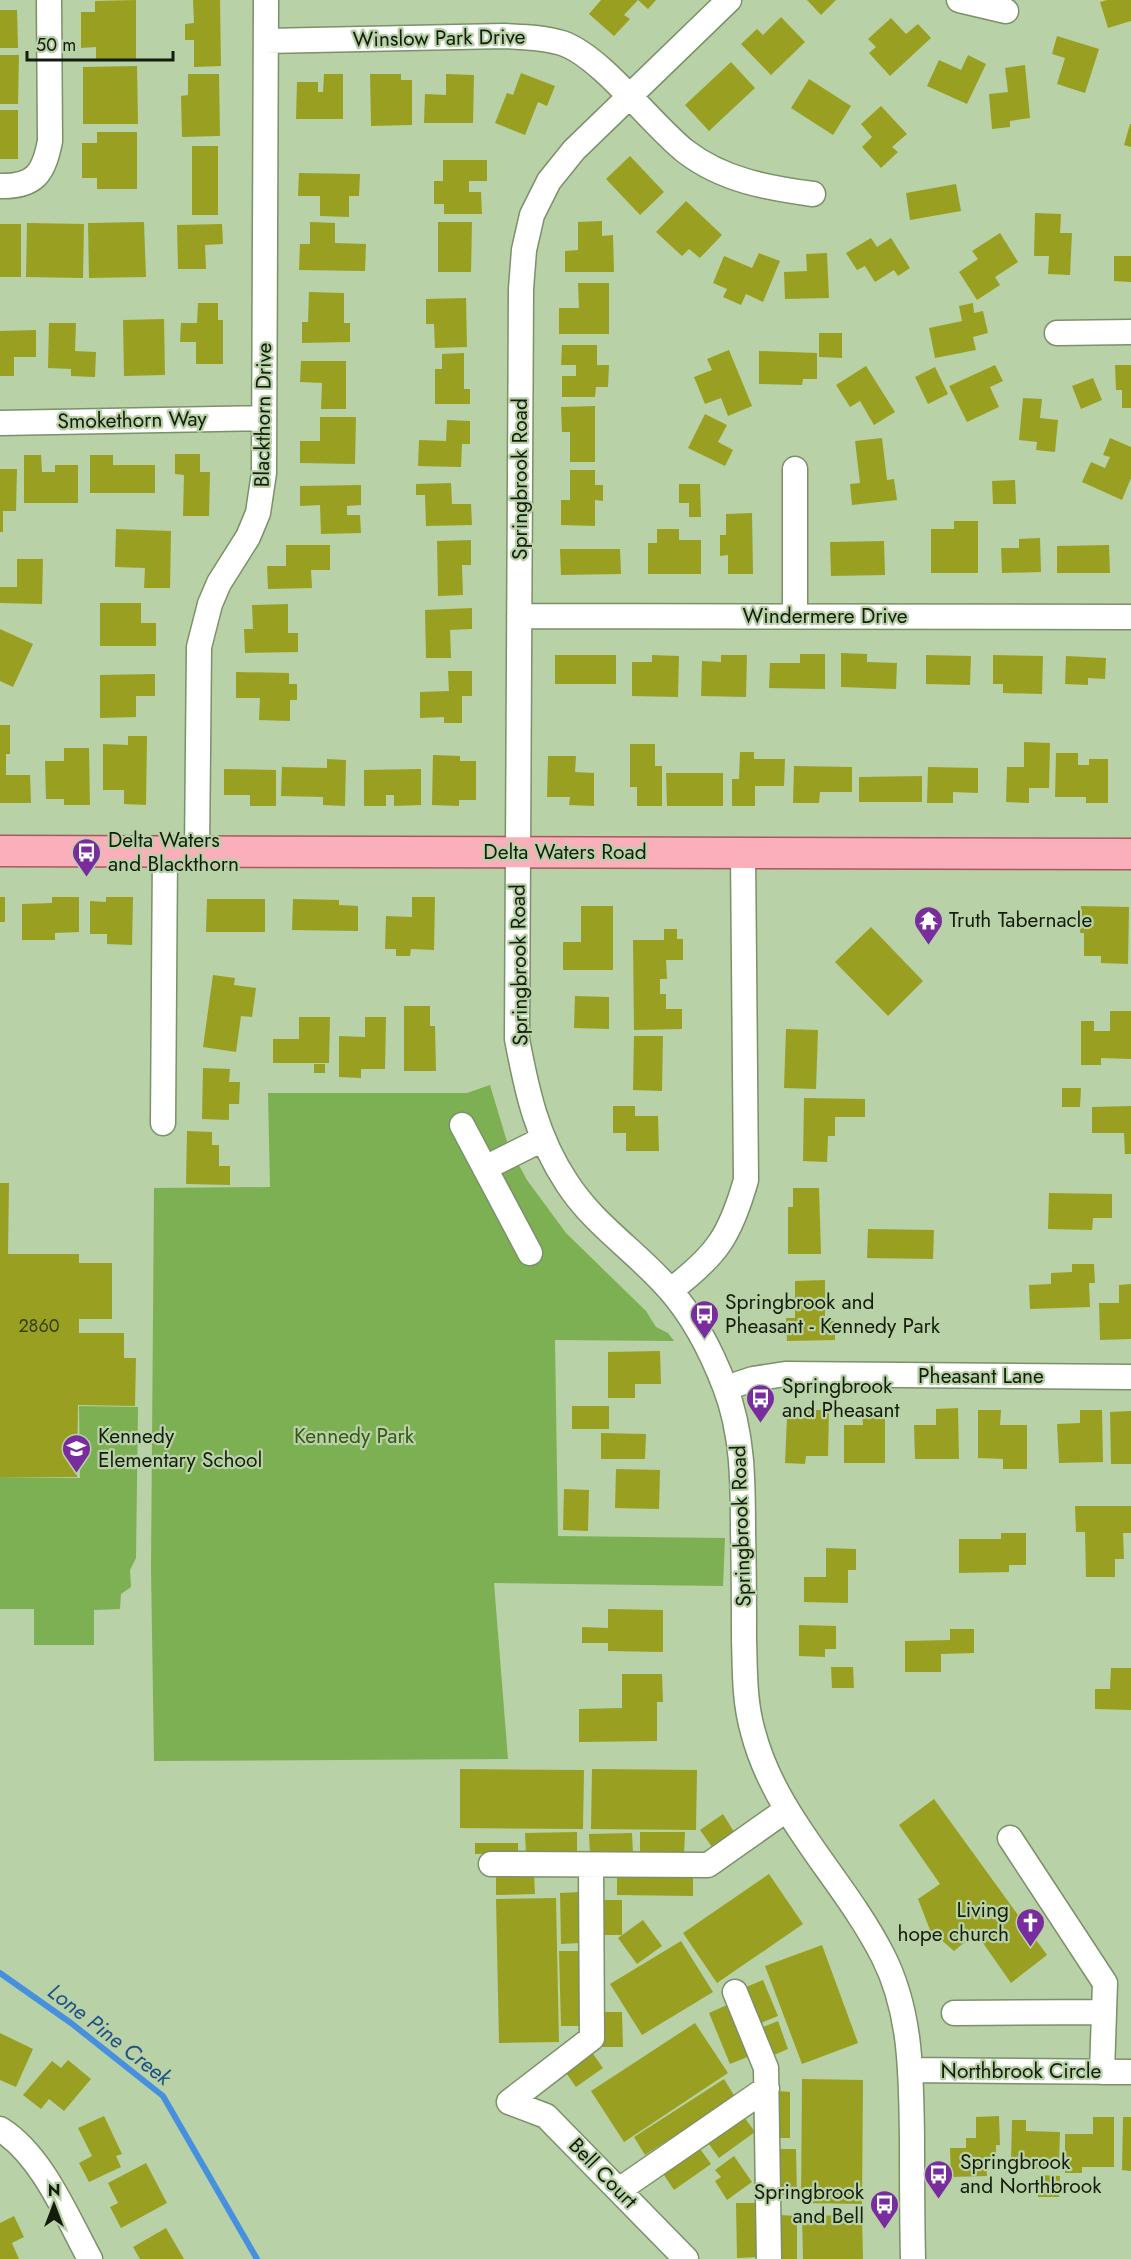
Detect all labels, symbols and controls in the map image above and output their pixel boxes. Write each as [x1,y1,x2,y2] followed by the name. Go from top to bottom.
[352,21,526,55] street label: Winslow Park Drive
[27,24,172,62] scale bar
[36,32,76,58] text: 50 m
[247,342,279,488] street label: Blackthorn Drive
[505,398,535,560] street label: Springbrook Road
[57,404,208,436] street label: Smokethorn Way
[742,601,908,631] street label: Windermere Drive
[108,825,239,879] place label: Delta Waters and Blackthorn
[71,836,103,878] bus stop icon: Delta Waters and Blackthorn
[483,837,647,867] street label: Delta Waters Road
[503,884,535,1046] street label: Springbrook Road
[912,904,944,946] temple icon: Truth Tabernacle
[949,905,1092,935] place label: Truth Tabernacle
[725,1287,941,1341] place label: Springbrook and Pheasant - Kennedy Park
[688,1298,720,1340] bus stop icon: Springbrook and Pheasant - Kennedy Park
[18,1313,60,1339] house number: 2860
[918,1361,1044,1391] street label: Pheasant Lane
[782,1371,899,1425] place label: Springbrook and Pheasant
[745,1382,777,1424] bus stop icon: Springbrook and Pheasant
[98,1421,262,1475] place label: Kennedy Elementary School
[294,1421,415,1451] park label: Kennedy Park
[61,1432,93,1474] school or university icon: Kennedy Elementary School
[723,1445,759,1607] street label: Springbrook Road
[897,1895,1009,1949] place label: Living hope church
[1014,1906,1046,1948] church icon: Living hope church
[41,1975,180,2094] water label: Lone Pine Creek
[941,2056,1102,2086] street label: Northbrook Circle
[562,2131,644,2215] street label: Bell Court
[960,2147,1102,2201] place label: Springbrook and Northbrook
[923,2158,955,2200] bus stop icon: Springbrook and Northbrook
[24,2175,84,2235] north arrow
[754,2177,865,2231] place label: Springbrook and Bell
[48,2179,60,2202] text: N
[869,2188,901,2230] bus stop icon: Springbrook and Bell

